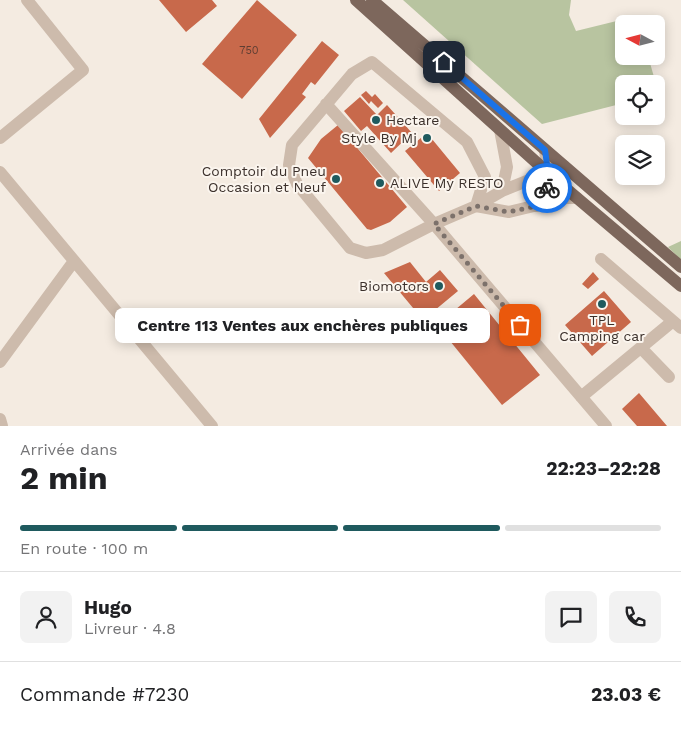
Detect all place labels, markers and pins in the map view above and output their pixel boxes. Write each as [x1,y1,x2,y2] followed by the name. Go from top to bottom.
[423,41,465,83] pin
[386,112,439,128] place label: Hectare
[370,114,382,126] marker: Hectare
[341,130,417,146] place label: Style By Mj
[421,132,433,144] marker: Style By Mj
[202,163,326,195] place label: Comptoir du Pneu Occasion et Neuf
[330,173,342,185] marker: Comptoir du Pneu Occasion et Neuf
[390,175,504,191] place label: ALIVE My RESTO
[374,177,386,189] marker: ALIVE My RESTO
[359,278,429,294] place label: Biomotors
[433,280,445,292] marker: Biomotors
[596,298,608,310] marker: TPL Camping car
[499,304,541,346] pin
[115,308,490,342] callout: Centre 113 Ventes aux enchères publiques
[559,312,645,344] place label: TPL Camping car

